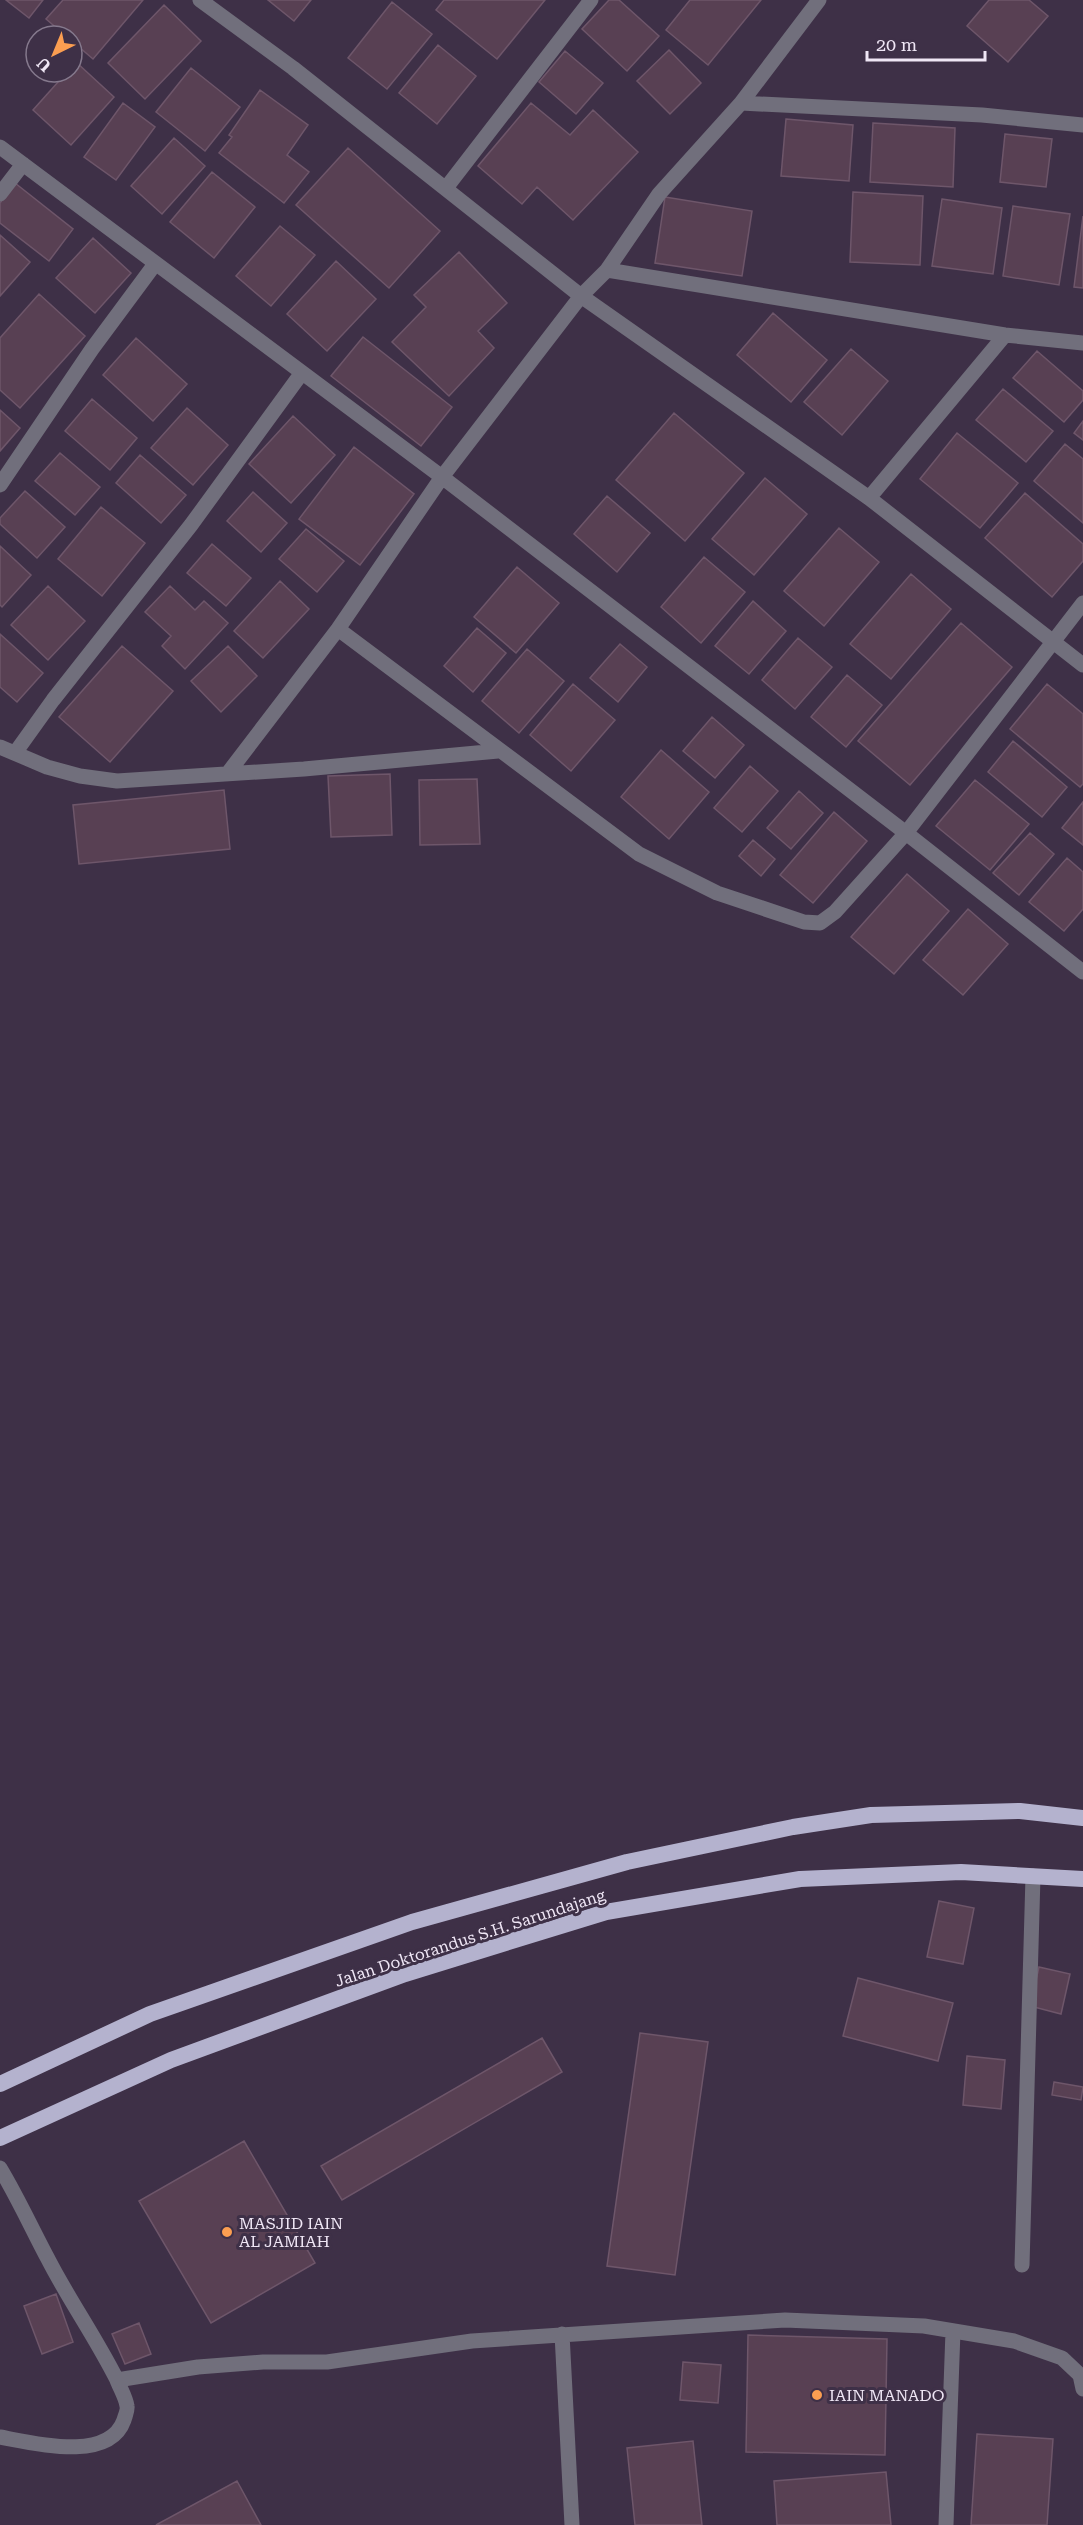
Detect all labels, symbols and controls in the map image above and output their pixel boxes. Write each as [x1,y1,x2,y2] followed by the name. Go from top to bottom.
[24,24,84,84] north arrow
[867,24,986,62] scale bar
[876,34,917,55] text: 20 m
[33,53,55,76] text: U
[332,1885,608,1991] street label: Jalan Doktorandus S.H. Sarundajang
[239,2214,343,2251] place label: MASJID IAIN AL JAMIAH
[220,2225,234,2239] marker: MASJID IAIN AL JAMIAH
[829,2386,944,2405] place label: IAIN MANADO
[810,2388,824,2402] marker: IAIN MANADO

